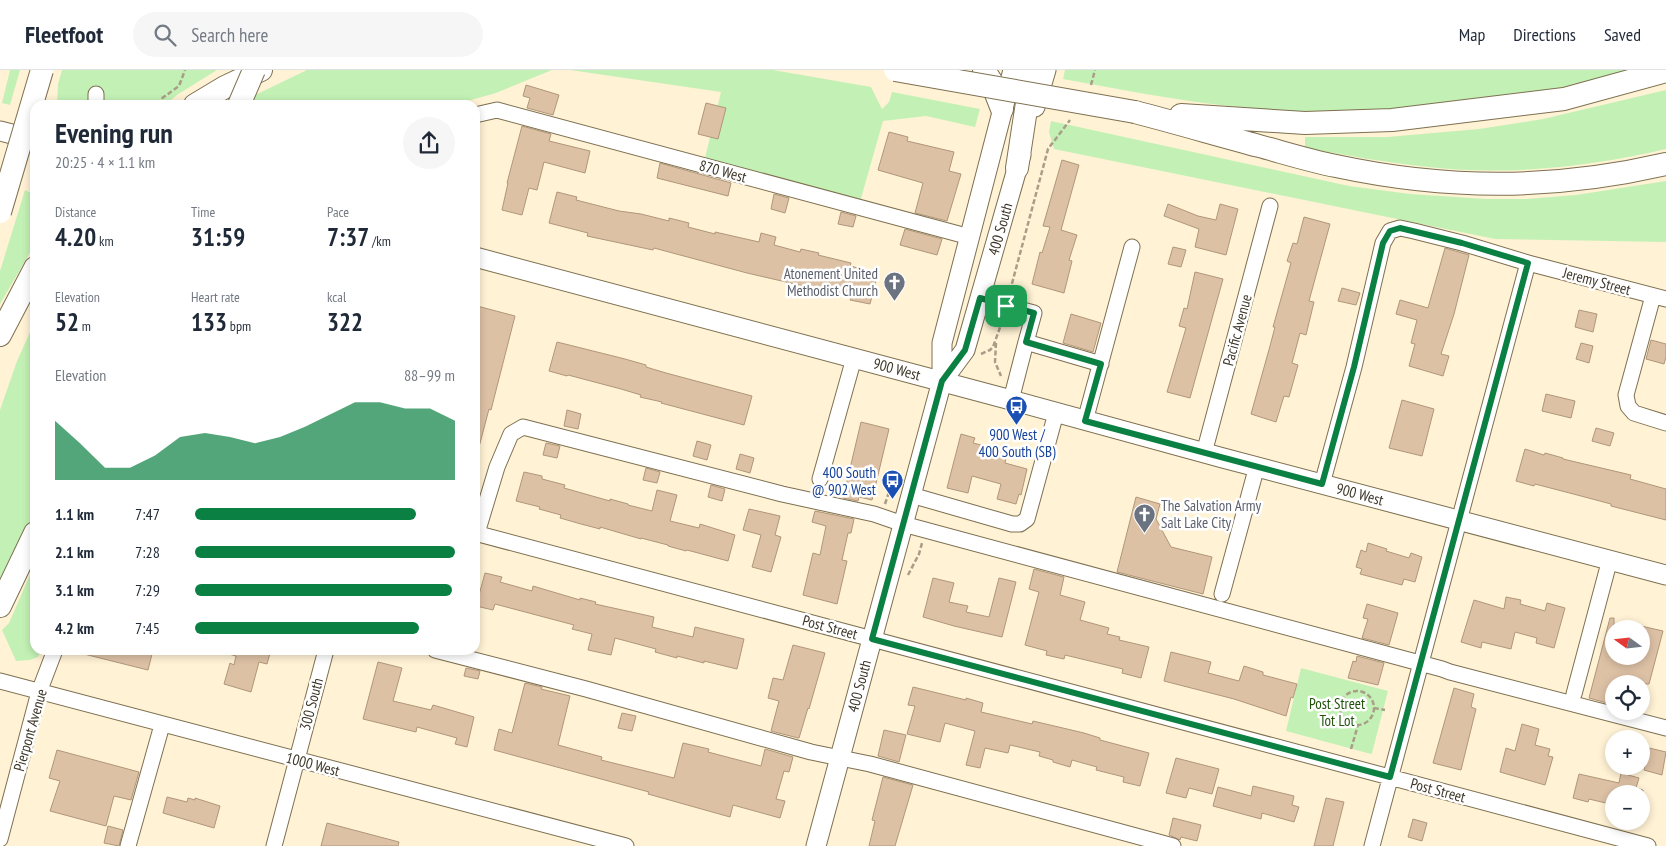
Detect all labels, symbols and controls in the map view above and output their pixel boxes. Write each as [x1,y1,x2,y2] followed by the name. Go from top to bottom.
[133,12,483,57] search box
[25,19,103,50] text: Fleetfoot
[151,21,179,49] icon: search
[191,23,268,47] text: Search here
[1459,23,1485,46] text: Map
[1513,23,1576,46] text: Directions
[1604,23,1641,46] text: Saved
[55,114,173,151] text: Evening run
[403,117,455,169] button: share
[55,152,155,172] text: 20:25 · 4 × 1.1 km
[697,156,749,186] street label: 870 West
[983,201,1017,257] street label: 400 South
[55,203,96,221] text: Distance
[191,203,215,221] text: Time
[327,203,349,221] text: Pace
[55,221,96,253] text: 4.20
[191,221,245,253] text: 31:59
[327,221,369,253] text: 7:37
[96,232,114,250] text: km
[369,232,391,250] text: /km
[1560,263,1633,299] street label: Jeremy Street
[784,264,878,300] place label: Atonement United Methodist Church
[882,270,906,301] church icon: Atonement United Methodist Church
[985,285,1027,327] pin
[55,288,100,306] text: Elevation
[191,288,240,306] text: Heart rate
[327,288,346,306] text: kcal
[992,292,1020,320] icon: arrive
[1218,292,1256,368] street label: Pacific Avenue
[55,306,79,338] text: 52
[191,306,227,338] text: 133
[327,306,363,338] text: 322
[79,317,91,335] text: m
[227,317,251,335] text: bpm
[871,354,923,384] street label: 900 West
[55,365,106,385] text: Elevation
[404,365,455,385] text: 88–99 m
[1005,394,1029,425] bus stop icon: 900 West / 400 South (SB)
[978,425,1056,461] place label: 900 West / 400 South (SB)
[812,463,876,499] place label: 400 South @ 902 West
[880,469,904,500] bus stop icon: 400 South @ 902 West
[1334,479,1386,509] street label: 900 West
[1161,496,1262,532] place label: The Salvation Army Salt Lake City
[1133,502,1157,533] church icon: The Salvation Army Salt Lake City
[55,504,94,524] text: 1.1 km
[135,504,160,524] text: 7:47
[55,542,94,562] text: 2.1 km
[135,542,160,562] text: 7:28
[55,580,94,600] text: 3.1 km
[135,580,160,600] text: 7:29
[800,611,860,643] street label: Post Street
[55,618,94,638] text: 4.2 km
[135,618,160,638] text: 7:45
[1605,620,1650,665] north arrow
[1605,620,1650,830] map controls
[843,658,875,714] street label: 400 South
[1605,675,1650,720] button: locate
[295,676,327,732] street label: 300 South
[9,687,51,773] street label: Pierpont Avenue
[1309,694,1365,730] park label: Post Street Tot Lot
[1605,730,1650,775] button: +
[284,748,342,780] street label: 1000 West
[1408,774,1468,806] street label: Post Street
[1605,785,1650,830] button: −

